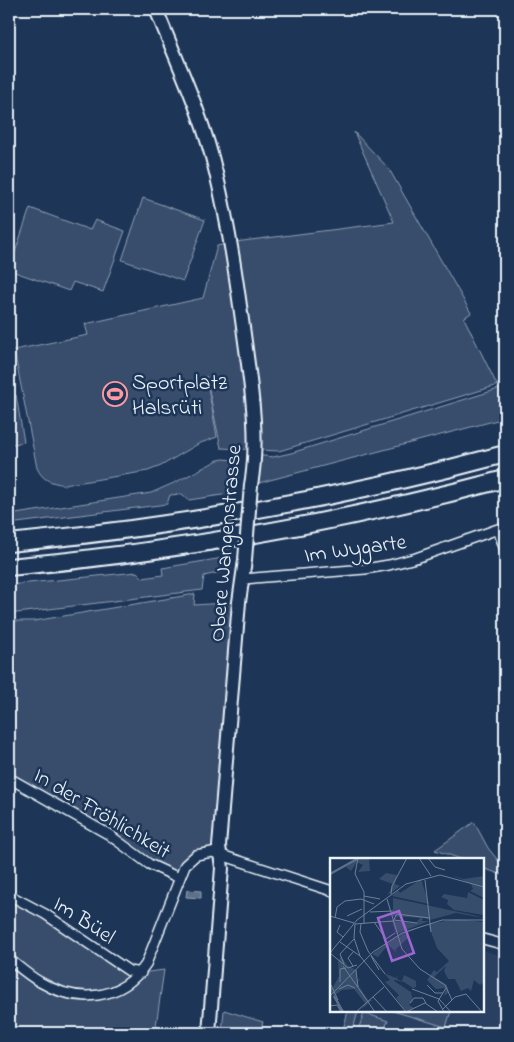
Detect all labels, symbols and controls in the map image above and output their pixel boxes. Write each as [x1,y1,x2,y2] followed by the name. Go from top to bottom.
[132,368,228,425] place label: Sportplatz Halsrüti
[102,381,128,407] sports icon: Sportplatz Halsrüti
[202,443,253,643] street label: Obere Wangenstrasse
[302,527,409,574] street label: Im Wygarte
[27,761,177,869] street label: In der Fröhlichkeit
[330,858,484,1012] inset map
[46,889,121,954] street label: Im Büel

